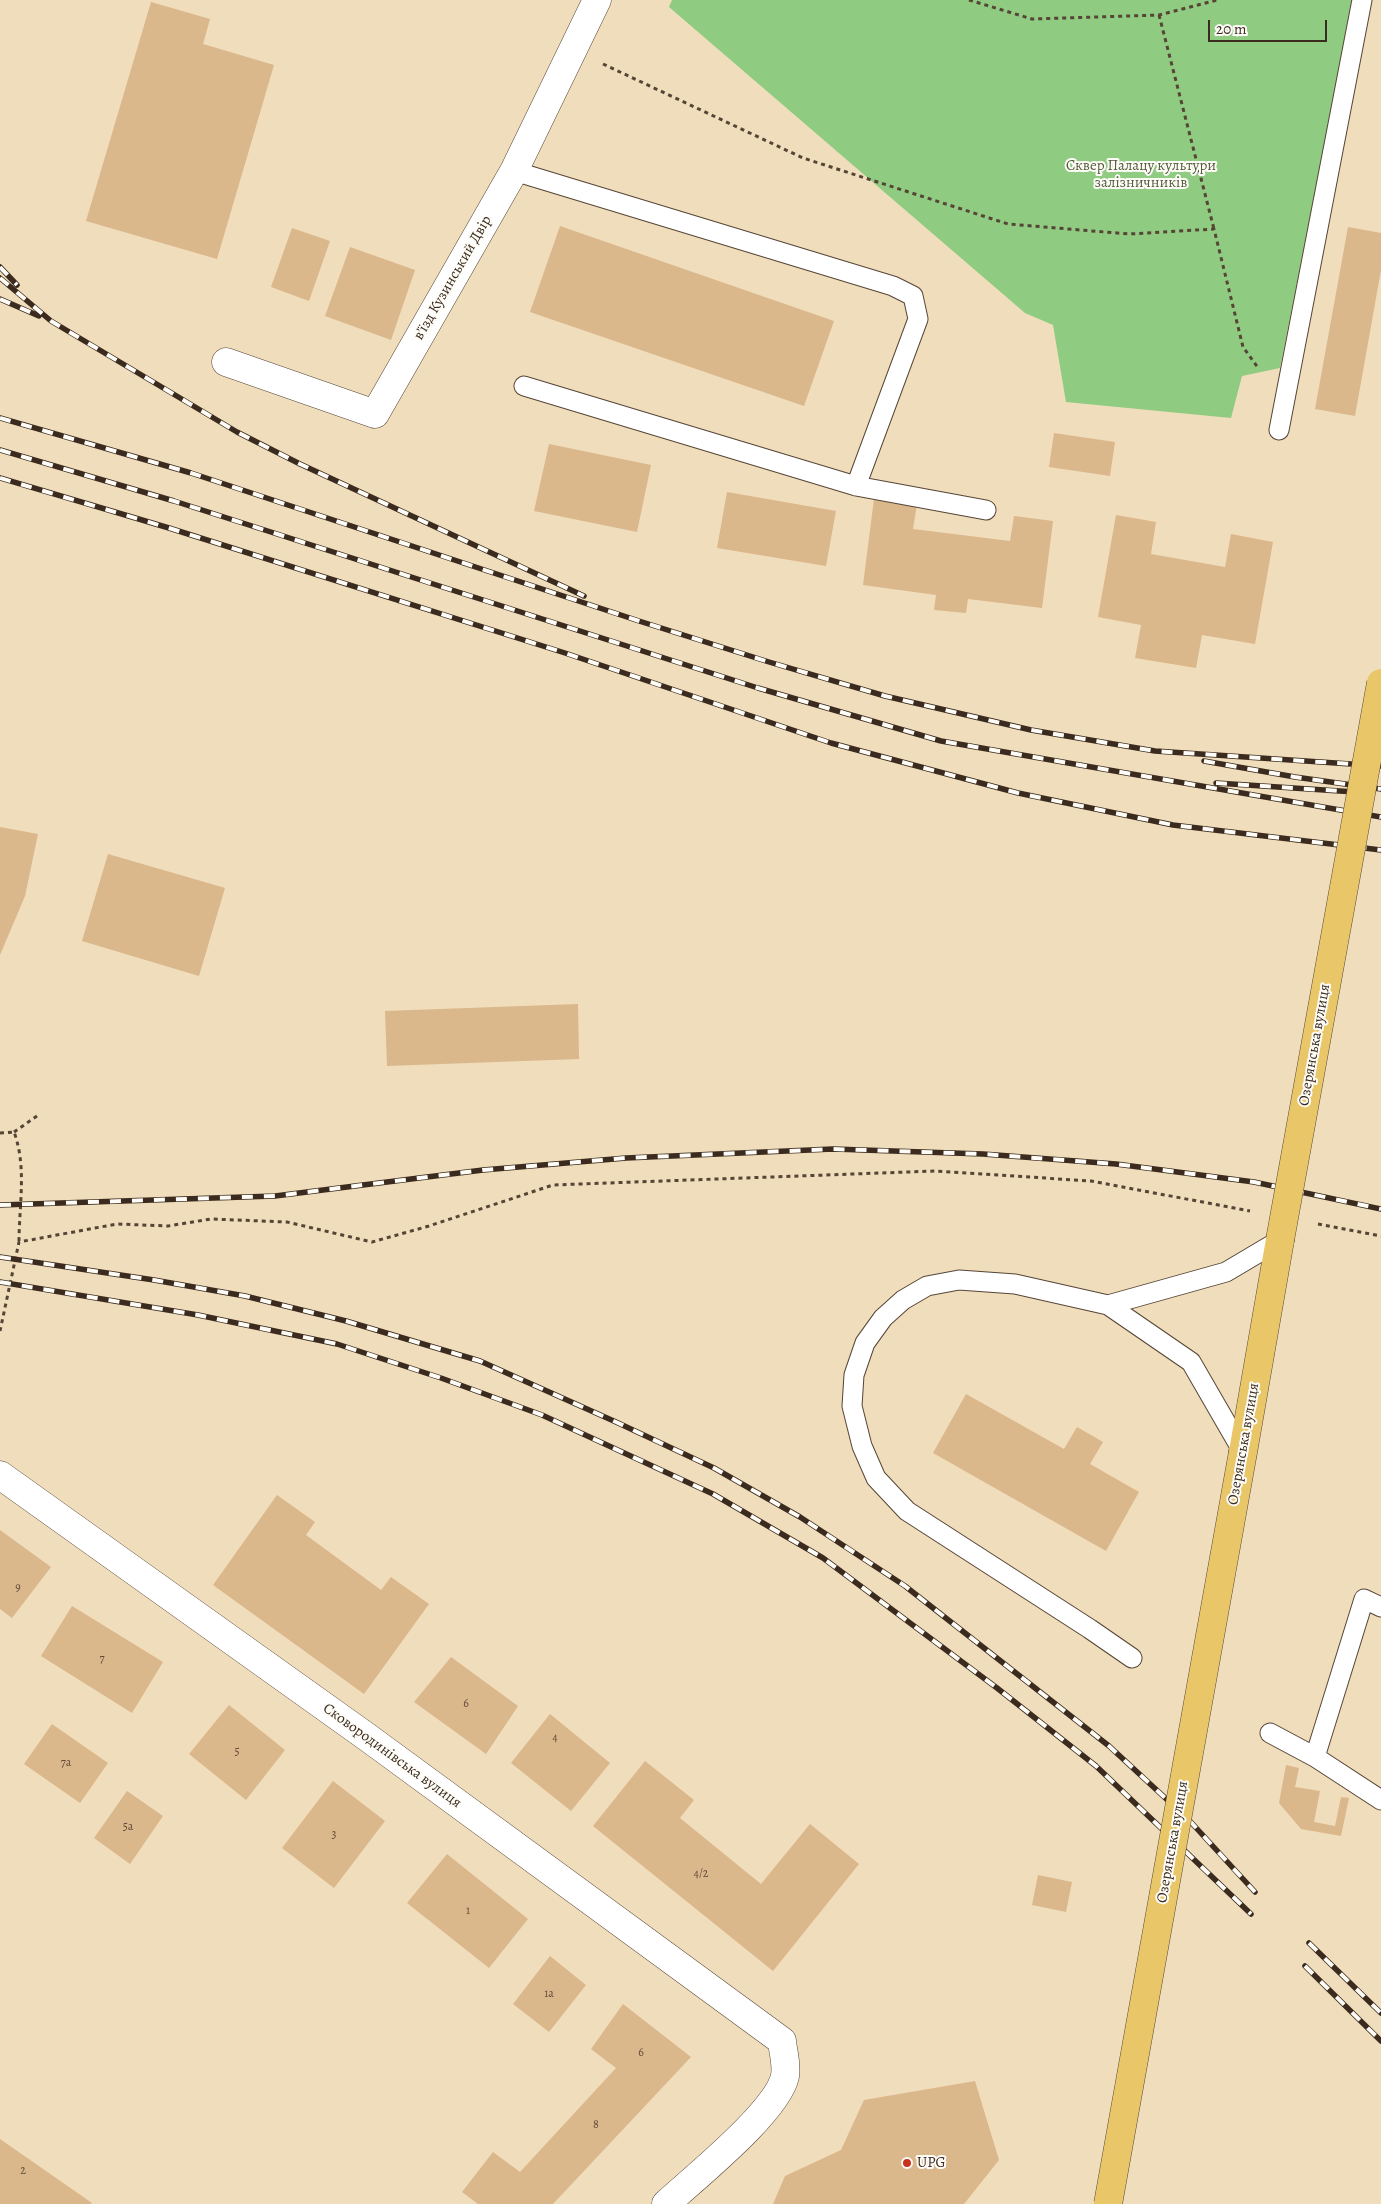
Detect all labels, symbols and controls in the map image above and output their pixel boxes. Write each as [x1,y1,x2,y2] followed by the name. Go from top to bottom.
[1211,10,1330,42] scale bar
[1216,19,1247,39] text: 20 m
[1066,157,1216,192] park label: Сквер Палацу культури залізничників
[410,213,496,343] street label: в’їзд Кузинський Двір
[1295,983,1335,1107] street label: Озерянська вулиця
[1224,1382,1264,1506] street label: Озерянська вулиця
[15,1581,21,1595] house number: 9
[99,1652,105,1666] house number: 7
[463,1697,469,1711] house number: 6
[319,1700,465,1812] street label: Сковородинівська вулиця
[552,1731,558,1745] house number: 4
[234,1745,240,1759] house number: 5
[61,1756,71,1770] house number: 7а
[1153,1780,1193,1904] street label: Озерянська вулиця
[123,1820,133,1834] house number: 5а
[332,1828,336,1842] house number: 3
[693,1867,709,1881] house number: 4/2
[466,1904,470,1918] house number: 1
[544,1987,554,2001] house number: 1а
[638,2046,644,2060] house number: 6
[593,2118,599,2132] house number: 8
[917,2154,945,2172] place label: UPG
[901,2157,913,2169] marker: UPG
[20,2164,26,2178] house number: 2

